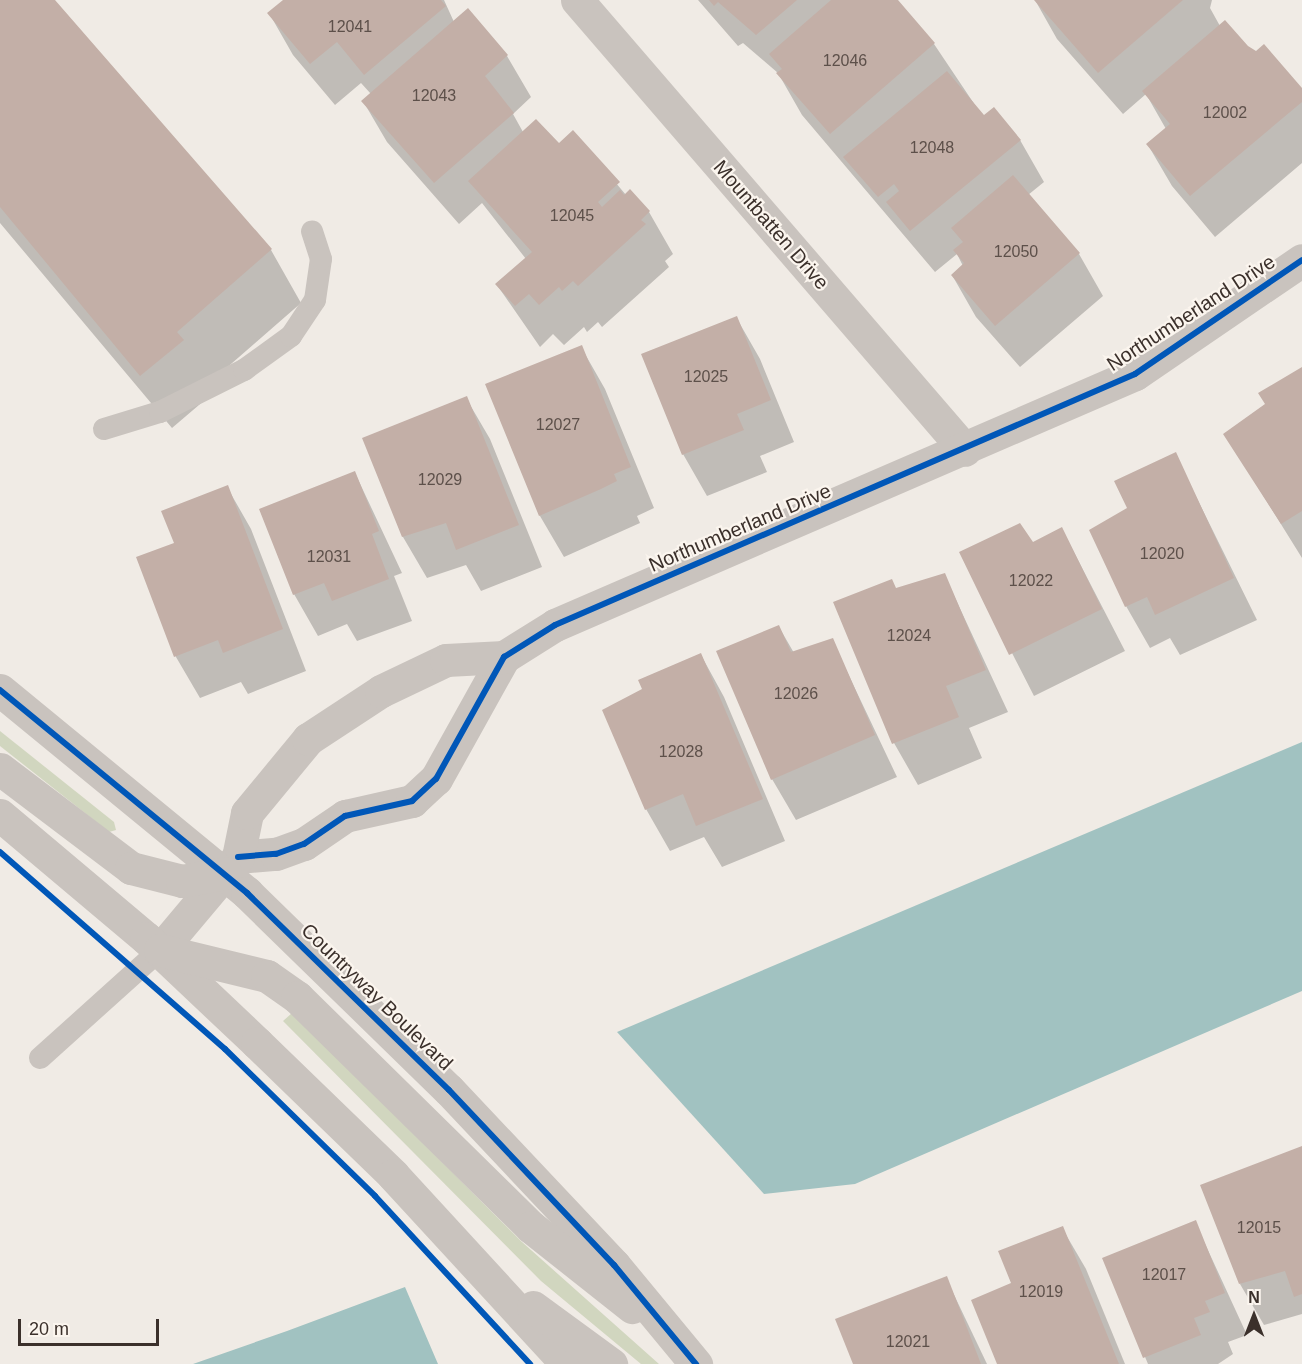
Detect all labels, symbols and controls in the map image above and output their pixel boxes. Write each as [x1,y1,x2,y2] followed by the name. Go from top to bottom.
[328,17,372,37] house number: 12041
[823,51,867,71] house number: 12046
[412,86,456,106] house number: 12043
[1203,103,1247,123] house number: 12002
[910,138,954,158] house number: 12048
[708,155,834,295] street label: Mountbatten Drive
[550,206,594,226] house number: 12045
[994,242,1038,262] house number: 12050
[1102,250,1280,376] street label: Northumberland Drive
[684,367,728,387] house number: 12025
[536,415,580,435] house number: 12027
[418,470,462,490] house number: 12029
[645,479,835,577] street label: Northumberland Drive
[1140,544,1184,564] house number: 12020
[307,547,351,567] house number: 12031
[1009,571,1053,591] house number: 12022
[887,626,931,646] house number: 12024
[774,684,818,704] house number: 12026
[659,742,703,762] house number: 12028
[296,918,458,1076] street label: Countryway Boulevard
[1237,1218,1281,1238] house number: 12015
[1142,1265,1186,1285] house number: 12017
[1019,1282,1063,1302] house number: 12019
[1224,1286,1284,1346] north arrow
[1248,1289,1260,1306] text: N
[21,1307,162,1345] scale bar
[29,1319,69,1339] text: 20 m
[886,1332,930,1352] house number: 12021

